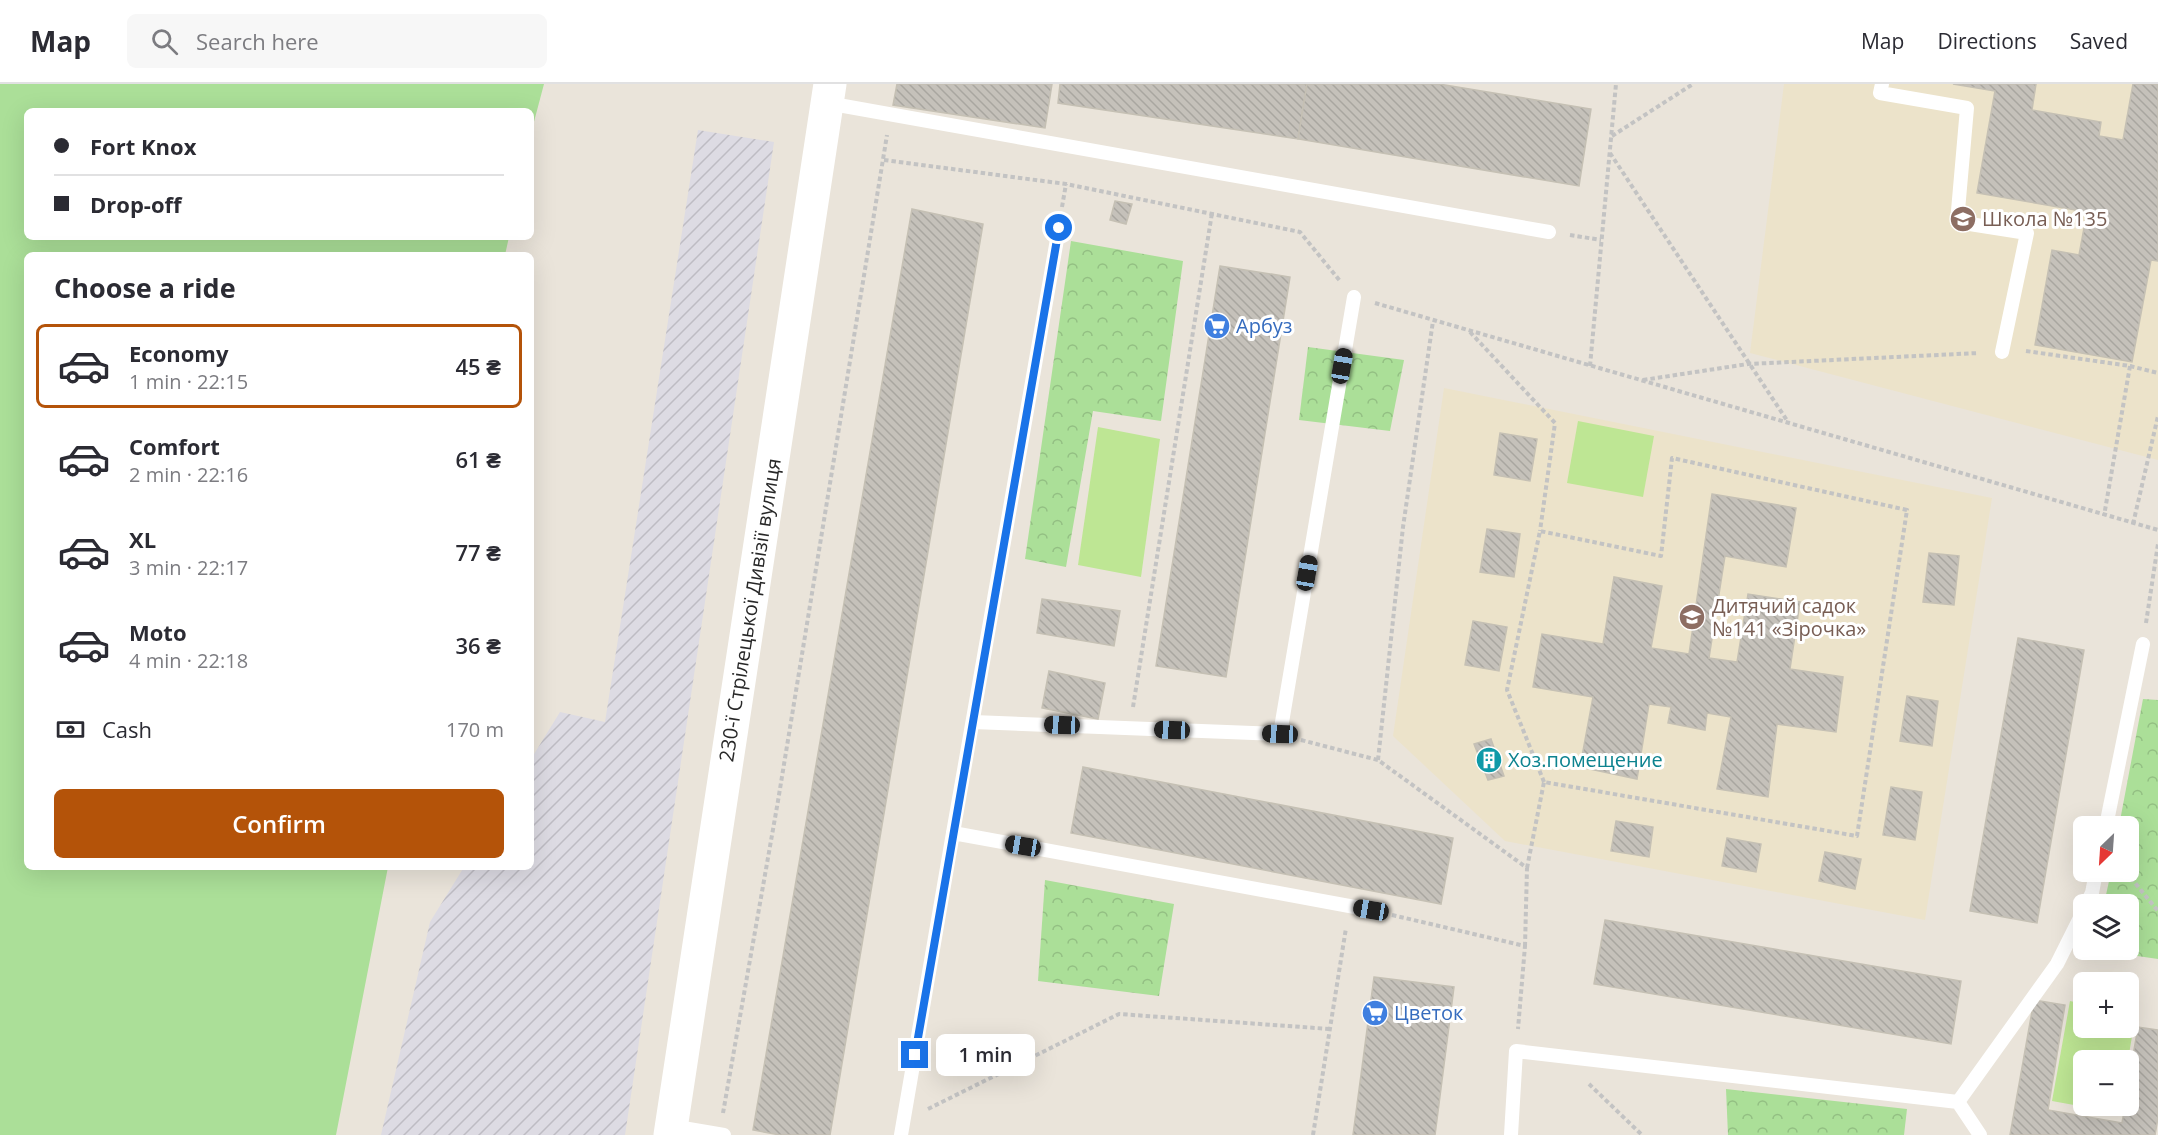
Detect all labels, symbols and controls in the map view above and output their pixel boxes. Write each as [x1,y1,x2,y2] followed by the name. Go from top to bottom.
[127,14,547,68] search box
[30,22,91,60] text: Map
[148,25,181,58] icon: search
[196,26,319,56] text: Search here
[1861,27,1904,55] text: Map
[1937,27,2037,55] text: Directions
[2070,27,2128,55] text: Saved
[90,131,196,161] text: Fort Knox
[90,189,182,219] text: Drop-off
[1948,204,1978,234] school or university icon: Школа №135
[1982,205,2107,232] place label: Школа №135
[1045,214,1072,241] route start
[54,269,236,306] text: Choose a ride
[1202,311,1232,341] supermarket icon: Арбуз
[1236,312,1292,339] place label: Арбуз
[129,338,228,368] text: Economy
[57,339,111,393] icon: car
[1330,347,1354,385] car
[455,351,501,381] text: 45 ₴
[129,368,248,395] text: 1 min · 22:15
[129,431,220,461] text: Comfort
[57,432,111,486] icon: car
[455,444,501,474] text: 61 ₴
[712,456,787,764] street label: 230-ї Стрілецької Дивізії вулиця
[129,461,248,488] text: 2 min · 22:16
[129,524,156,554] text: XL
[57,525,111,579] icon: car
[455,537,501,567] text: 77 ₴
[129,554,248,581] text: 3 min · 22:17
[1295,554,1319,592] car
[1712,592,1866,642] place label: Дитячий садок №141 «Зiрочка»
[1677,602,1707,632] school or university icon: Дитячий садок №141 «Зiрочка»
[129,617,187,647] text: Moto
[57,618,111,672] icon: car
[455,630,501,660] text: 36 ₴
[129,647,248,674] text: 4 min · 22:18
[54,713,87,746] icon: cash
[102,714,152,744] text: Cash
[1044,715,1080,735] car
[446,716,504,743] text: 170 m
[1154,720,1190,740] car
[1262,724,1298,744] car
[1474,745,1504,775] building icon: Хоз.помещение
[1508,746,1663,773] place label: Хоз.помещение
[54,789,504,858] button: Confirm
[2073,816,2139,882] north arrow
[2073,816,2139,1116] map controls
[1004,834,1042,858] car
[2073,894,2139,960] button: layers
[1352,898,1390,922] car
[2073,972,2139,1038] button: +
[1360,998,1390,1028] supermarket icon: Цветок
[1394,999,1464,1026] place label: Цветок
[936,1034,1035,1076] callout: 1 min
[901,1041,928,1068] route end
[959,1041,1013,1068] text: 1 min
[2073,1050,2139,1116] button: −

